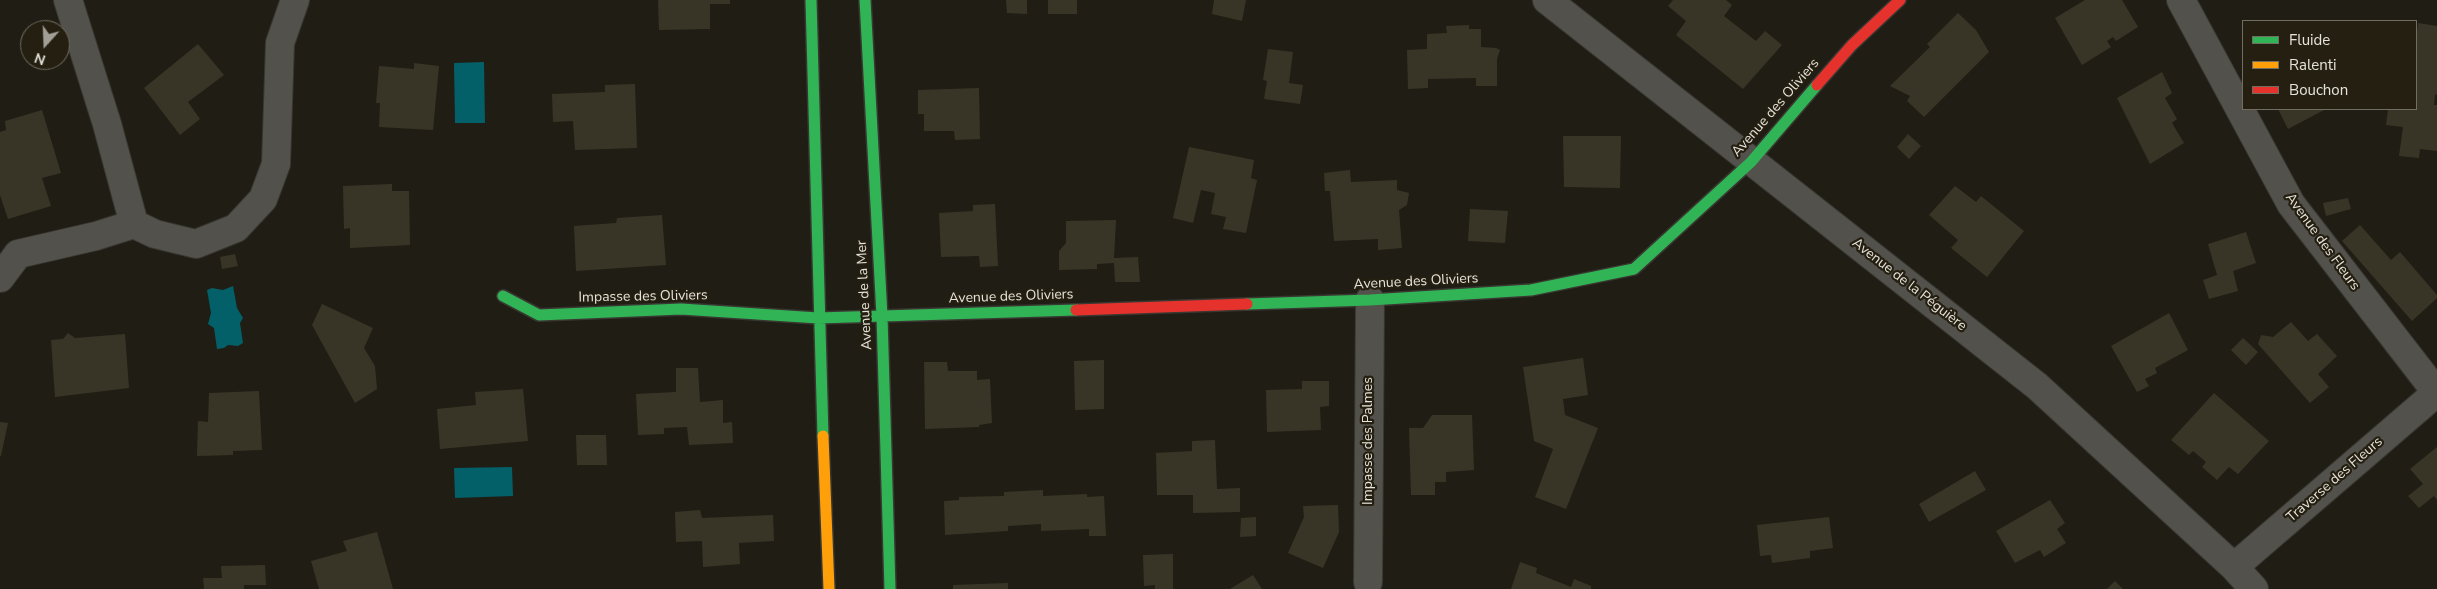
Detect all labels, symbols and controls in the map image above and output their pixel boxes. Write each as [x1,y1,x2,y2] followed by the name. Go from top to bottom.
[20,20,70,70] north arrow
[2242,20,2417,110] legend
[2289,30,2330,50] text: Fluide
[32,48,48,69] text: N
[1729,55,1823,161] street label: Avenue des Oliviers
[2289,55,2337,75] text: Ralenti
[2289,80,2348,100] text: Bouchon
[2281,190,2363,294] street label: Avenue des Fleurs
[1848,235,1970,335] street label: Avenue de la Péguière
[854,240,876,350] street label: Avenue de la Mer
[1353,270,1479,294] street label: Avenue des Oliviers
[948,286,1074,308] street label: Avenue des Oliviers
[578,287,708,307] street label: Impasse des Oliviers
[1361,377,1377,505] street label: Impasse des Palmes
[2284,434,2386,526] street label: Traverse des Fleurs

